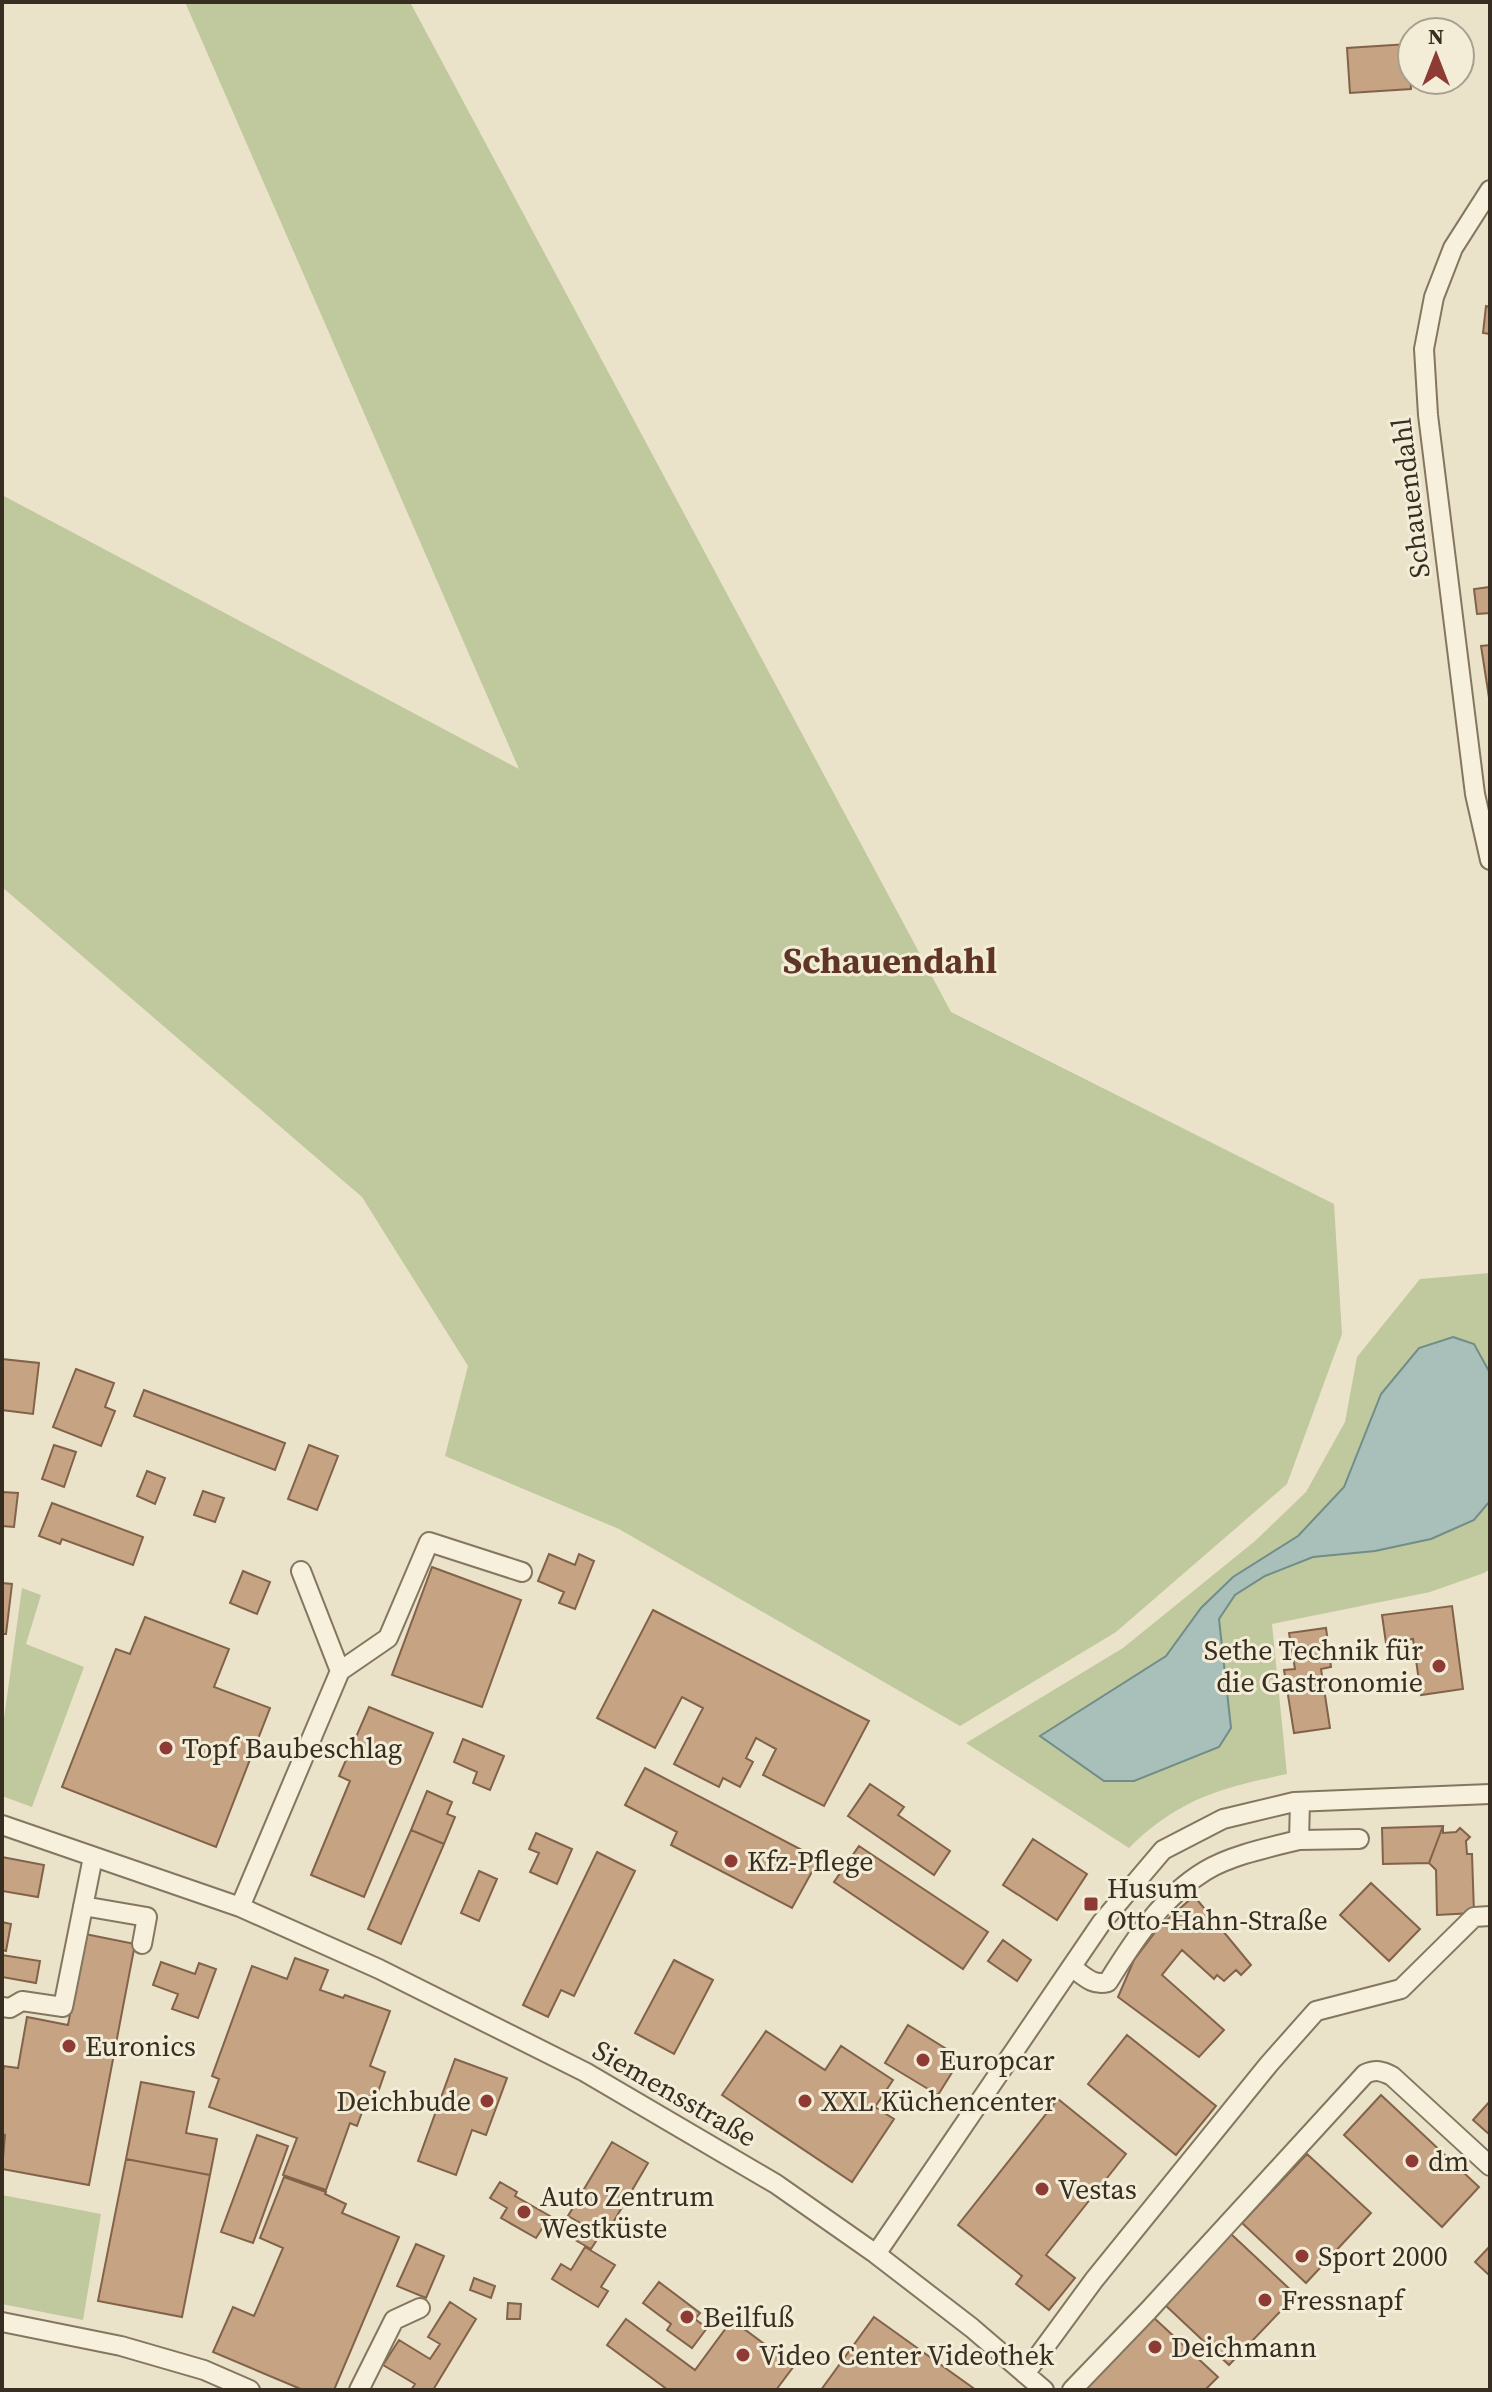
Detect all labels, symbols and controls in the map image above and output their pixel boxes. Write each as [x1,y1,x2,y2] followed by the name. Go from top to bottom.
[1396,16,1476,96] north arrow
[1428,21,1444,51] text: N
[1381,416,1439,580] street label: Schauendahl
[783,936,997,985] district label: Schauendahl
[1204,1631,1423,1701] place label: Sethe Technik für die Gastronomie
[1430,1657,1448,1675] marker: Sethe Technik für die Gastronomie
[182,1729,402,1767] place label: Topf Baubeschlag
[157,1739,175,1757] marker: Topf Baubeschlag
[747,1842,874,1880] place label: Kfz-Pflege
[722,1852,740,1870] marker: Kfz-Pflege
[1107,1869,1328,1939] place label: Husum Otto-Hahn-Straße
[1082,1895,1100,1913] marker: Husum Otto-Hahn-Straße
[85,2027,196,2065] place label: Euronics
[586,2031,764,2155] street label: Siemensstraße
[60,2037,78,2055] marker: Euronics
[939,2041,1055,2079] place label: Europcar
[914,2051,932,2069] marker: Europcar
[336,2082,471,2120] place label: Deichbude
[821,2082,1056,2120] place label: XXL Küchencenter
[478,2092,496,2110] marker: Deichbude
[796,2092,814,2110] marker: XXL Küchencenter
[1428,2142,1469,2180] place label: dm
[1403,2152,1421,2170] marker: dm
[1058,2170,1137,2208] place label: Vestas
[540,2177,714,2247] place label: Auto Zentrum Westküste
[1033,2180,1051,2198] marker: Vestas
[515,2203,533,2221] marker: Auto Zentrum Westküste
[1318,2237,1448,2275] place label: Sport 2000
[1293,2247,1311,2265] marker: Sport 2000
[1281,2281,1406,2319] place label: Fressnapf
[1256,2291,1274,2309] marker: Fressnapf
[703,2298,794,2336] place label: Beilfuß
[678,2308,696,2326] marker: Beilfuß
[1171,2328,1317,2366] place label: Deichmann
[759,2336,1055,2374] place label: Video Center Videothek
[1146,2338,1164,2356] marker: Deichmann
[734,2346,752,2364] marker: Video Center Videothek

